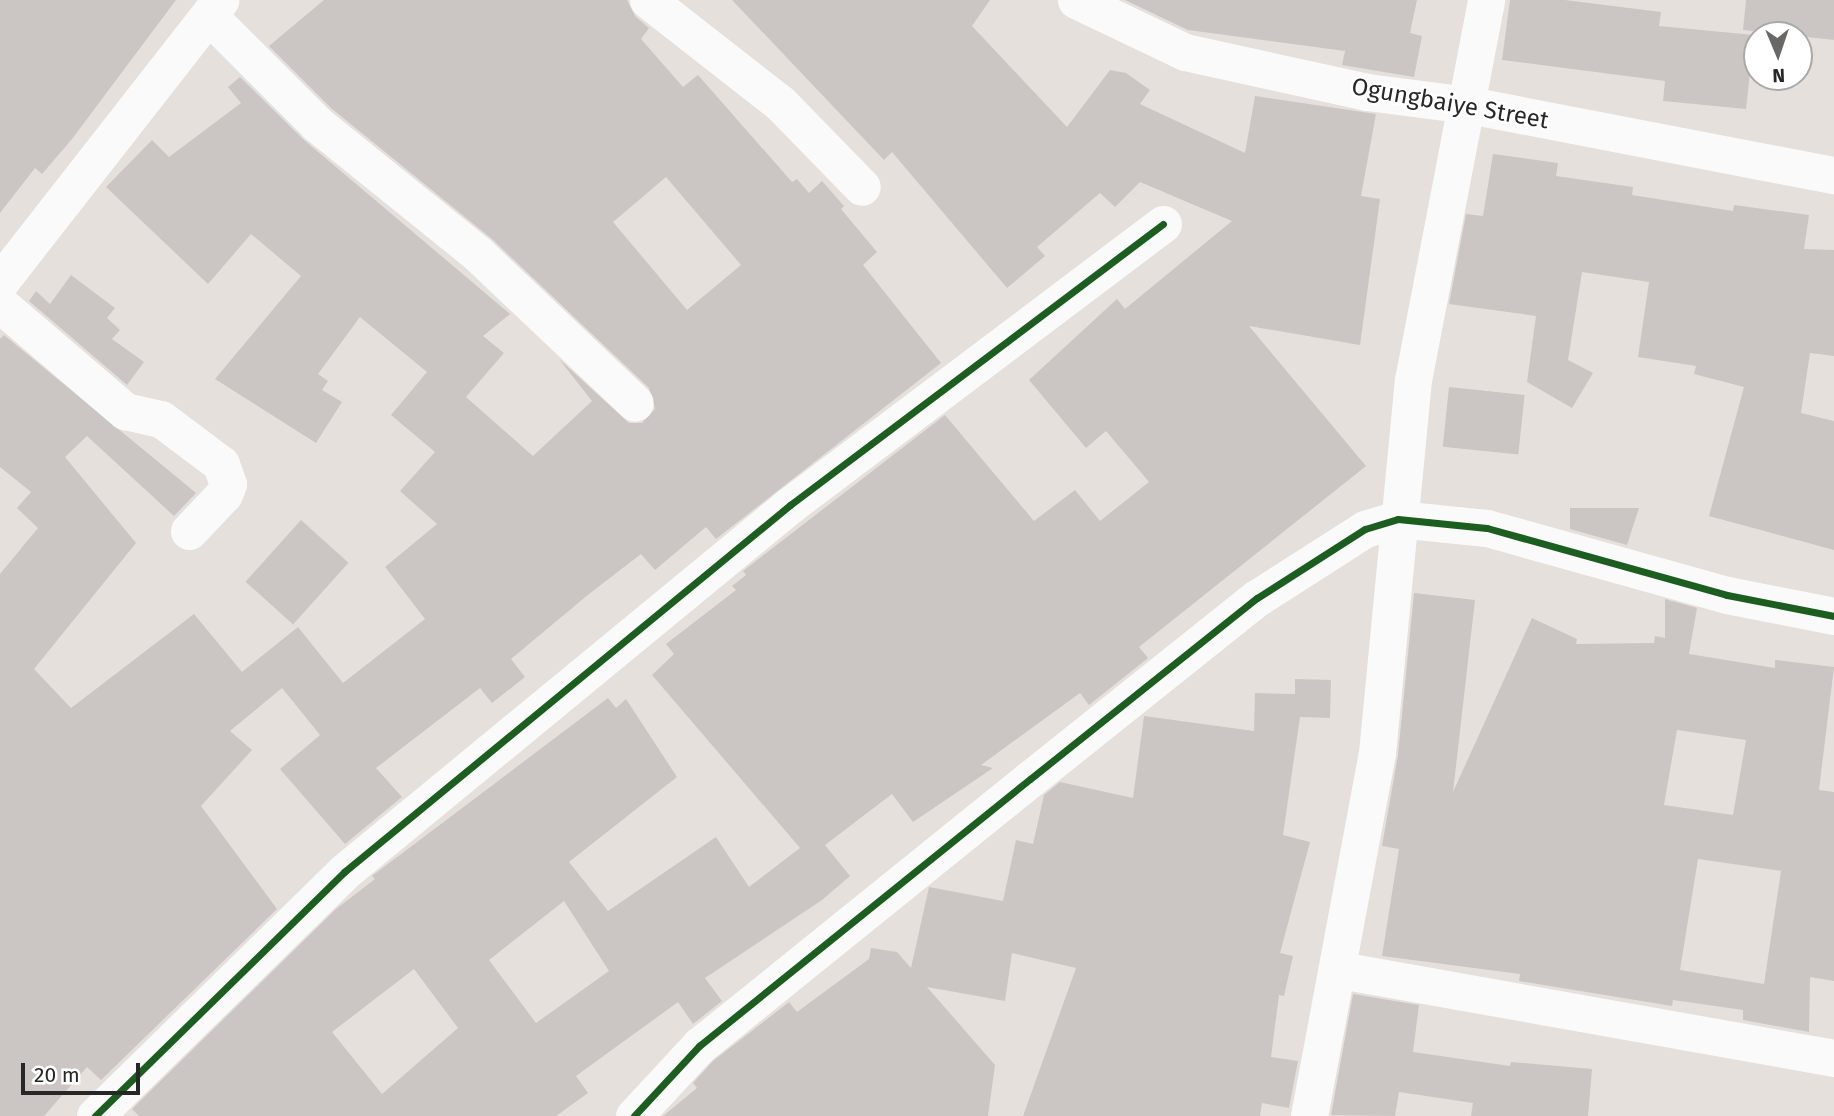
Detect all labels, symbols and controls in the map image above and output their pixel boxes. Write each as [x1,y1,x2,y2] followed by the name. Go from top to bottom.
[1743,21,1813,91] north arrow
[1772,64,1785,87] text: N
[1349,73,1551,135] street label: Ogungbaiye Street
[24,1050,144,1094] scale bar
[34,1062,80,1088] text: 20 m

